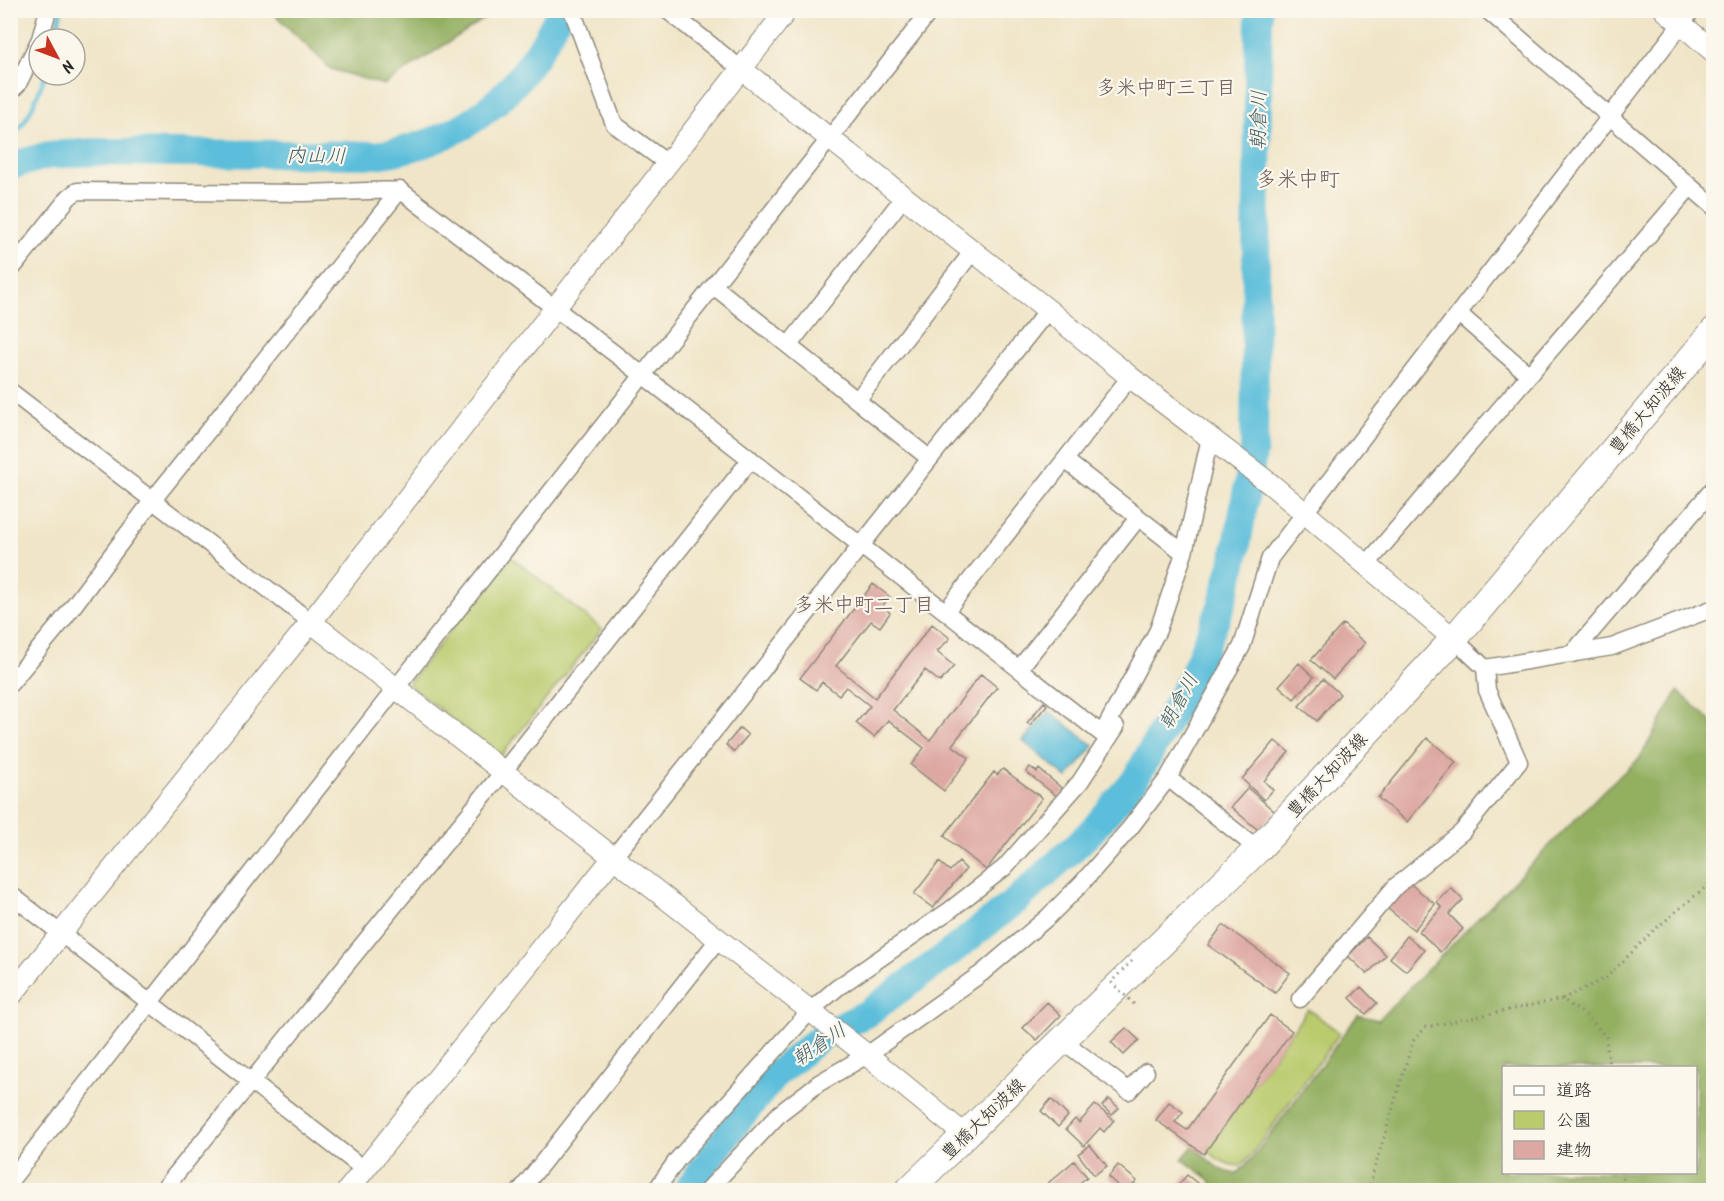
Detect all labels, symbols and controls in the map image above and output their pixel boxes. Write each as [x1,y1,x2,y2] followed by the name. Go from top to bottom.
[27,27,87,87] north arrow
[54,54,80,78] text: N
[1096,73,1236,105] district label: 多米中町三丁目
[1243,90,1277,150] water label: 朝倉川
[286,140,346,174] water label: 内山川
[1256,164,1340,197] district label: 多米中町
[1602,360,1694,462] street label: 豊橋大知波線
[794,590,934,622] district label: 多米中町二丁目
[1152,668,1208,736] water label: 朝倉川
[1281,727,1376,825] street label: 豊橋大知波線
[786,1016,854,1076] water label: 朝倉川
[1502,1066,1697,1174] legend
[935,1072,1033,1168] street label: 豊橋大知波線
[1556,1077,1592,1106] text: 道路
[1556,1107,1592,1136] text: 公園
[1556,1137,1592,1166] text: 建物

